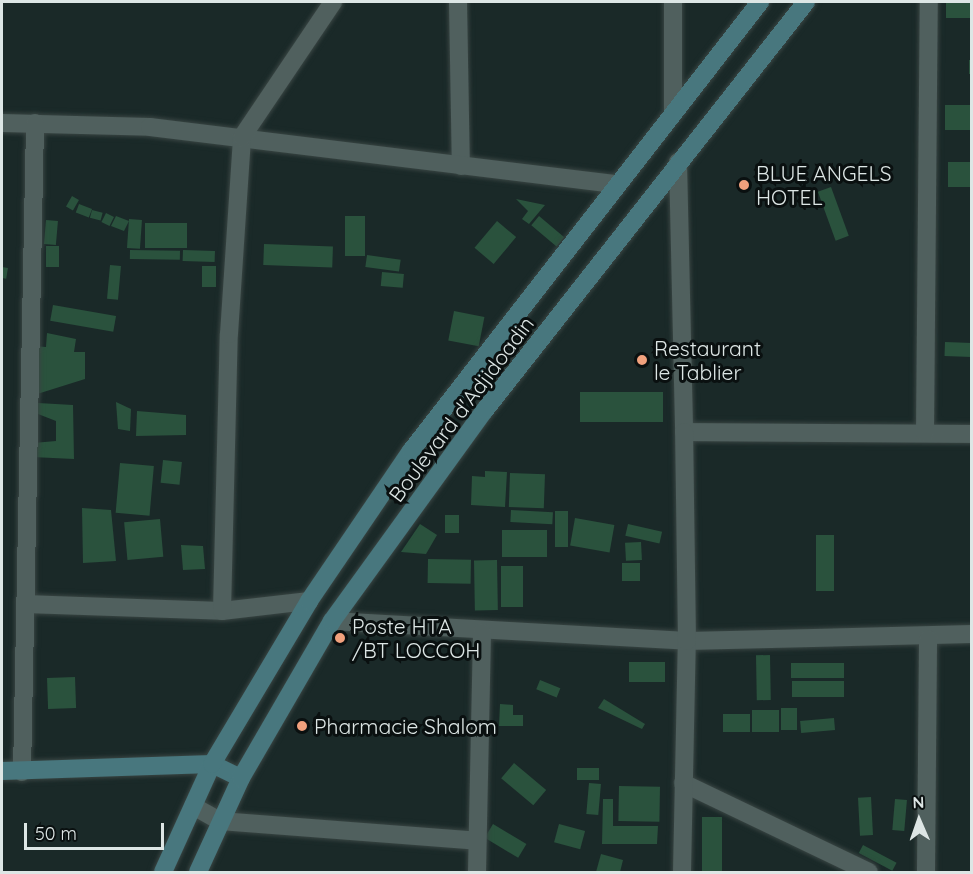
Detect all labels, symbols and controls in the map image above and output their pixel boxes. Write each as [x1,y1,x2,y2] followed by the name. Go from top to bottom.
[756,160,891,210] place label: BLUE ANGELS HOTEL
[737,178,751,192] marker: BLUE ANGELS HOTEL
[383,311,539,507] street label: Boulevard d'Adjidoadin
[654,335,761,385] place label: Restaurant le Tablier
[635,353,649,367] marker: Restaurant le Tablier
[352,613,480,663] place label: Poste HTA /BT LOCCOH
[333,631,347,645] marker: Poste HTA /BT LOCCOH
[314,713,497,739] place label: Pharmacie Shalom
[295,719,309,733] marker: Pharmacie Shalom
[889,790,949,850] north arrow
[912,792,925,812] text: N
[27,811,166,849] scale bar
[35,822,77,845] text: 50 m

